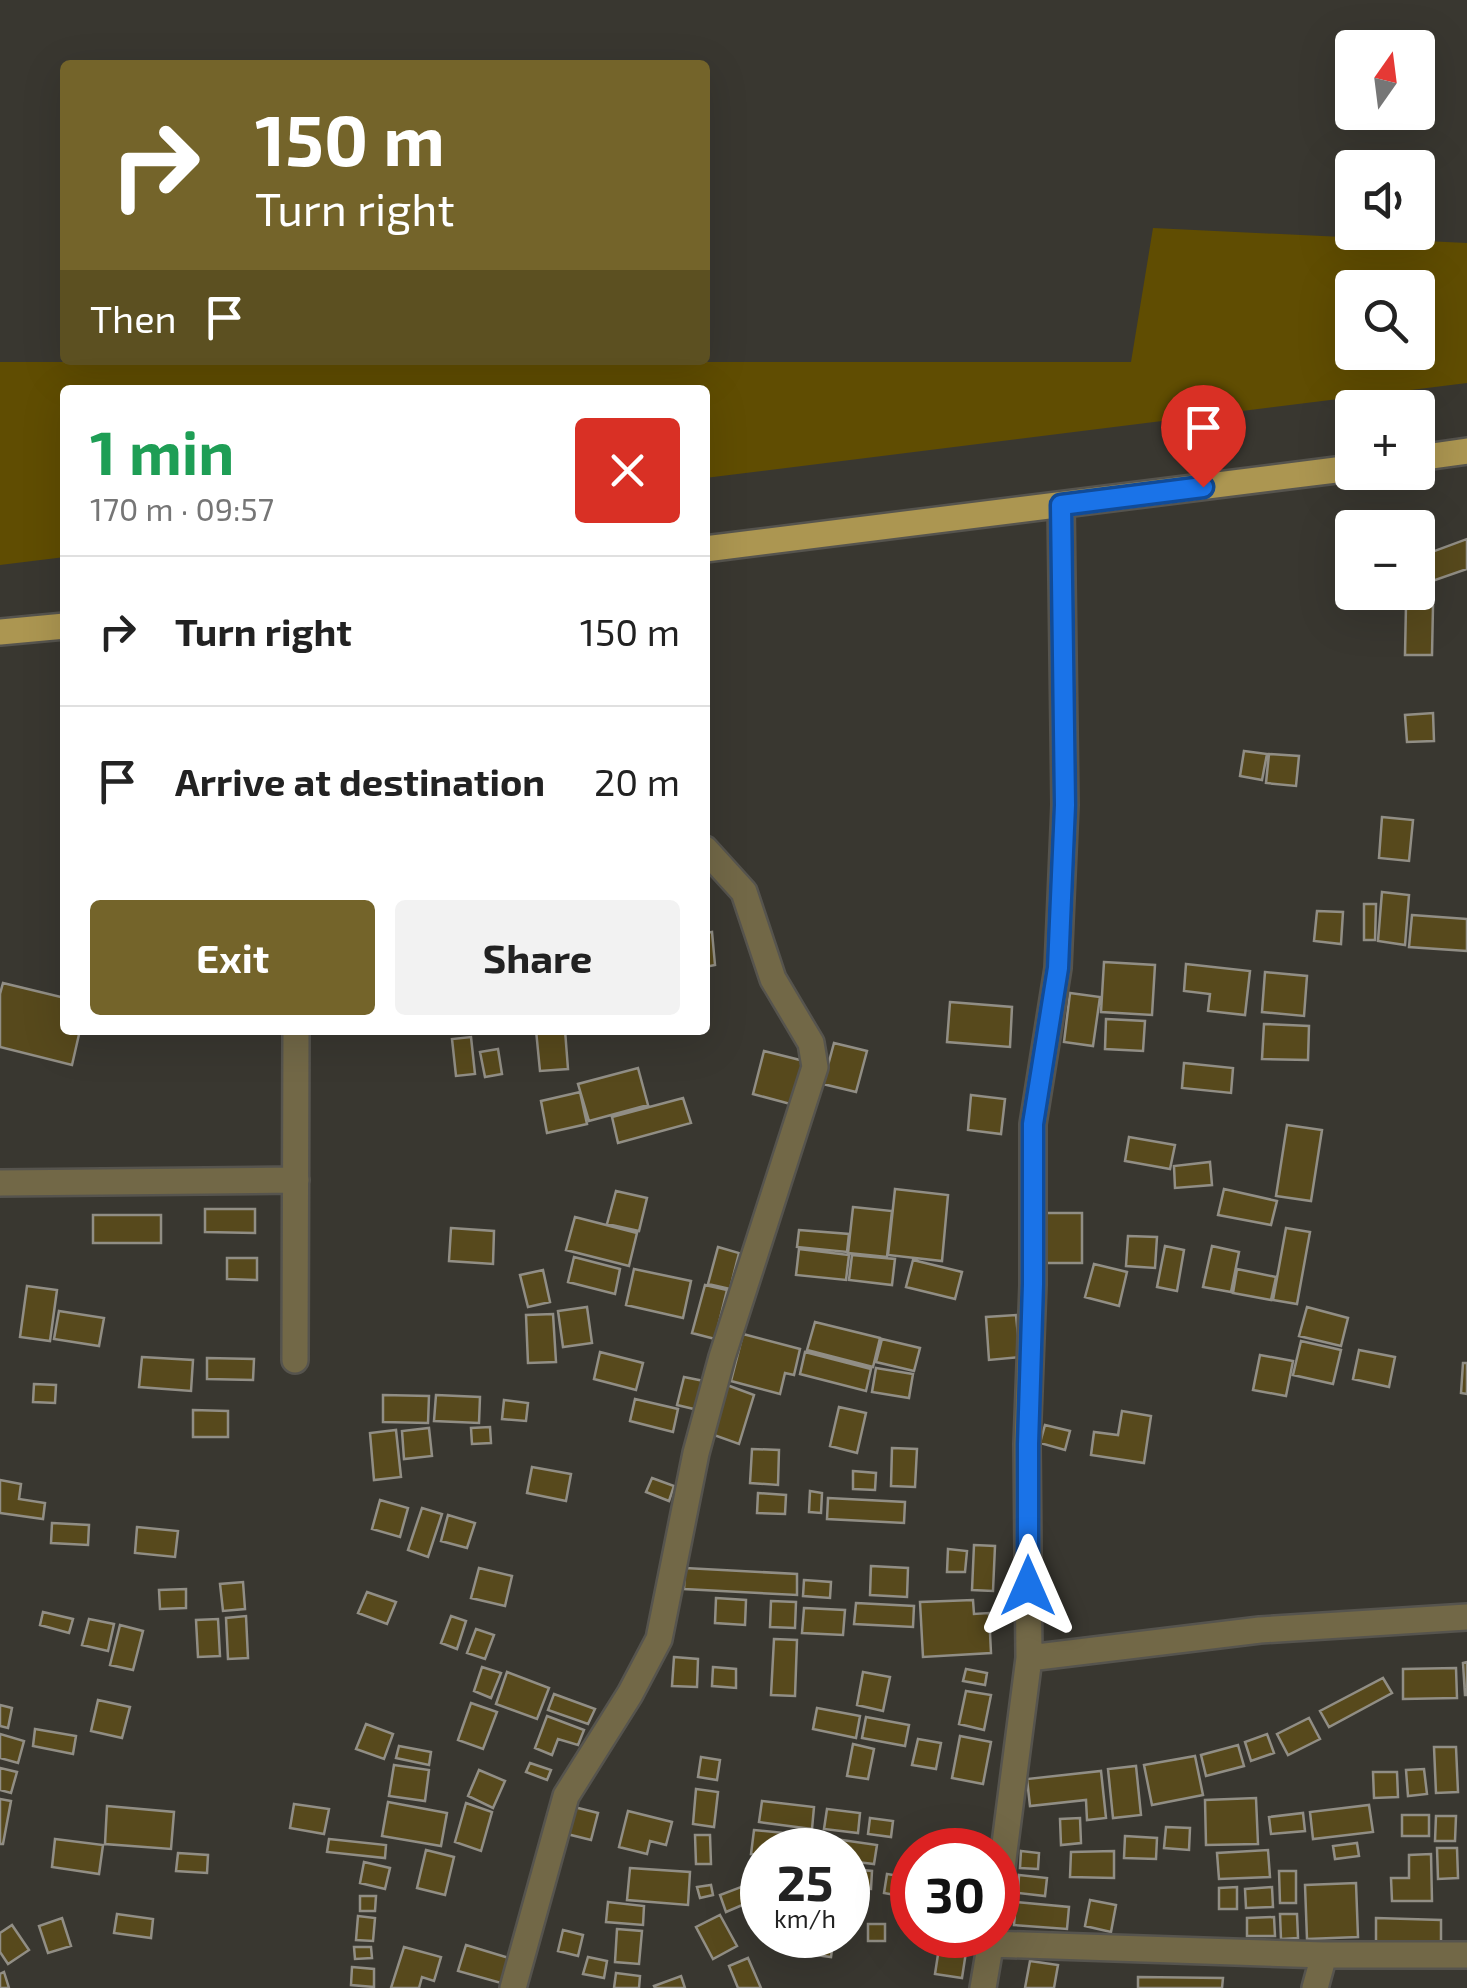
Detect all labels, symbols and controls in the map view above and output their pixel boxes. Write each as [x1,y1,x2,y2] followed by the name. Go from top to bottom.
[1335,30,1435,130] north arrow
[1335,30,1435,610] map controls
[255,96,445,180] text: 150 m
[90,100,220,230] icon: right
[1335,150,1435,250] button: sound
[255,181,455,235] text: Turn right
[1335,270,1435,370] button: search
[197,290,252,345] icon: arrive
[90,295,177,341] text: Then
[1161,385,1246,488] pin
[1335,390,1435,490] button: +
[1176,400,1231,455] icon: arrive
[90,415,234,487] text: 1 min
[575,418,680,523] button: close
[90,489,274,527] text: 170 m · 09:57
[1335,510,1435,610] button: −
[90,604,145,659] icon: right
[175,608,352,654] text: Turn right
[580,608,680,654] text: 150 m
[90,754,145,809] icon: arrive
[175,758,545,804] text: Arrive at destination
[594,758,680,804] text: 20 m
[90,900,375,1015] button: Exit
[395,900,680,1015] button: Share
[976,1534,1080,1638] position arrow
[890,1828,1020,1958] speed limit sign: 30
[777,1851,833,1911] text: 25
[774,1903,836,1933] text: km/h

